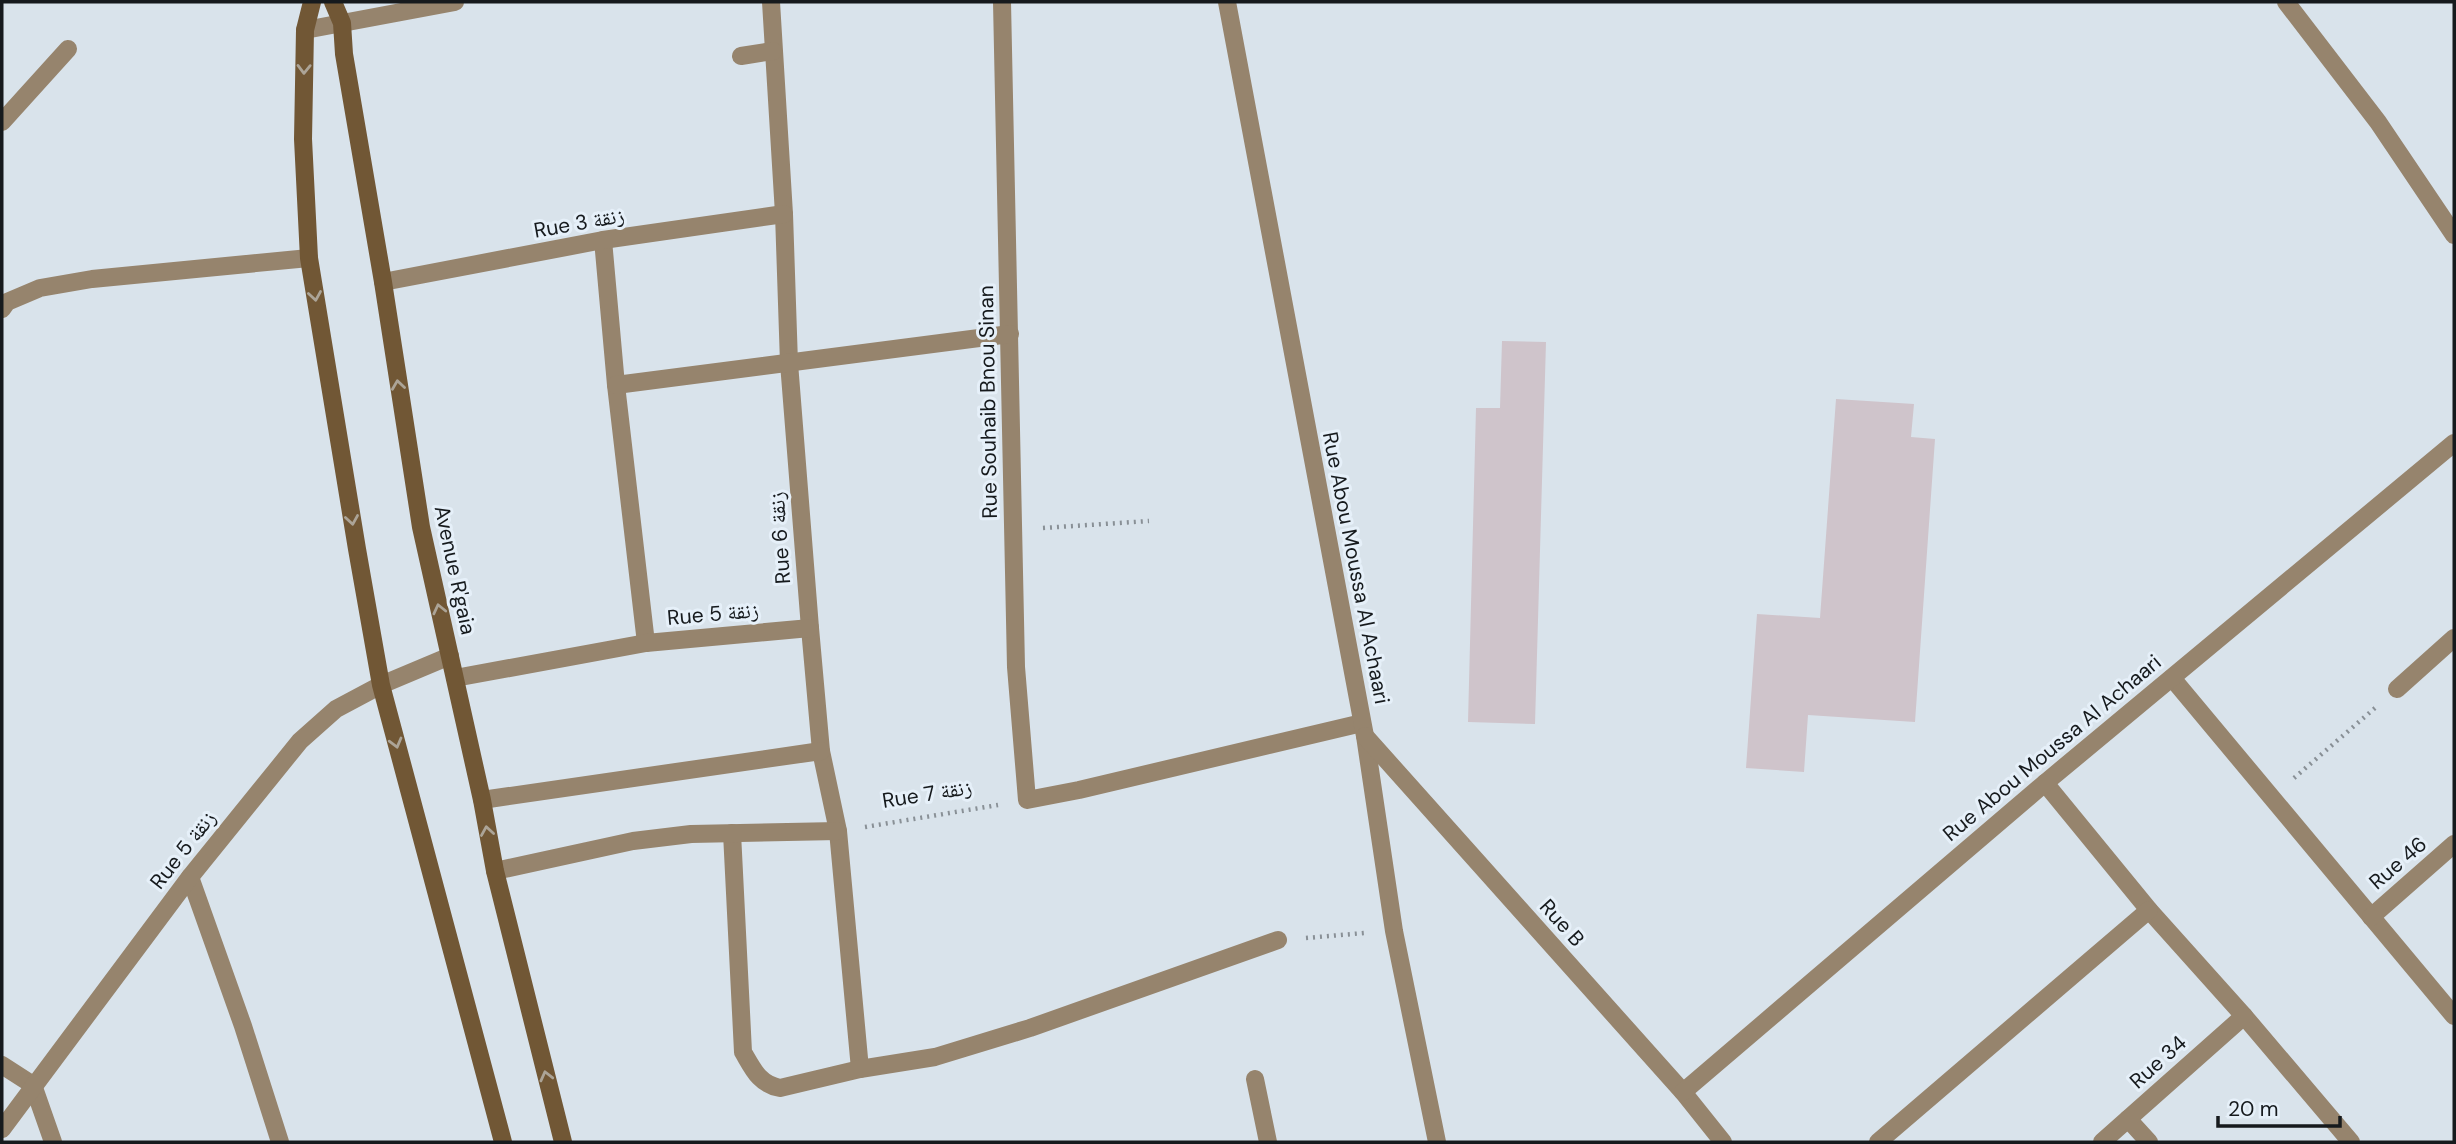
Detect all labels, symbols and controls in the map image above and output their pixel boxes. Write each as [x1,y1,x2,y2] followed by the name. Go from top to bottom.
[297,64,312,75] one-way arrow
[531,201,627,245] street label: Rue 3 زنقة
[972,285,1004,519] street label: Rue Souhaib Bnou Sinan
[307,290,322,302] one-way arrow
[391,379,406,391] one-way arrow
[1316,429,1396,707] street label: Rue Abou Moussa Al Achaari
[763,491,797,585] street label: Rue 6 زنقة
[428,503,482,637] street label: Avenue R'gaia
[344,515,359,526] one-way arrow
[666,596,760,632] street label: Rue 5 زنقة
[433,603,448,615] one-way arrow
[1937,648,2167,848] street label: Rue Abou Moussa Al Achaari
[388,737,402,749] one-way arrow
[880,773,974,815] street label: Rue 7 زنقة
[144,805,222,895] street label: Rue 5 زنقة
[480,825,495,837] one-way arrow
[2363,830,2433,896] street label: Rue 46
[1533,893,1591,953] street label: Rue B
[2124,1029,2193,1095] street label: Rue 34
[540,1070,554,1082] one-way arrow
[2218,1084,2340,1128] scale bar
[2228,1095,2279,1123] text: 20 m

